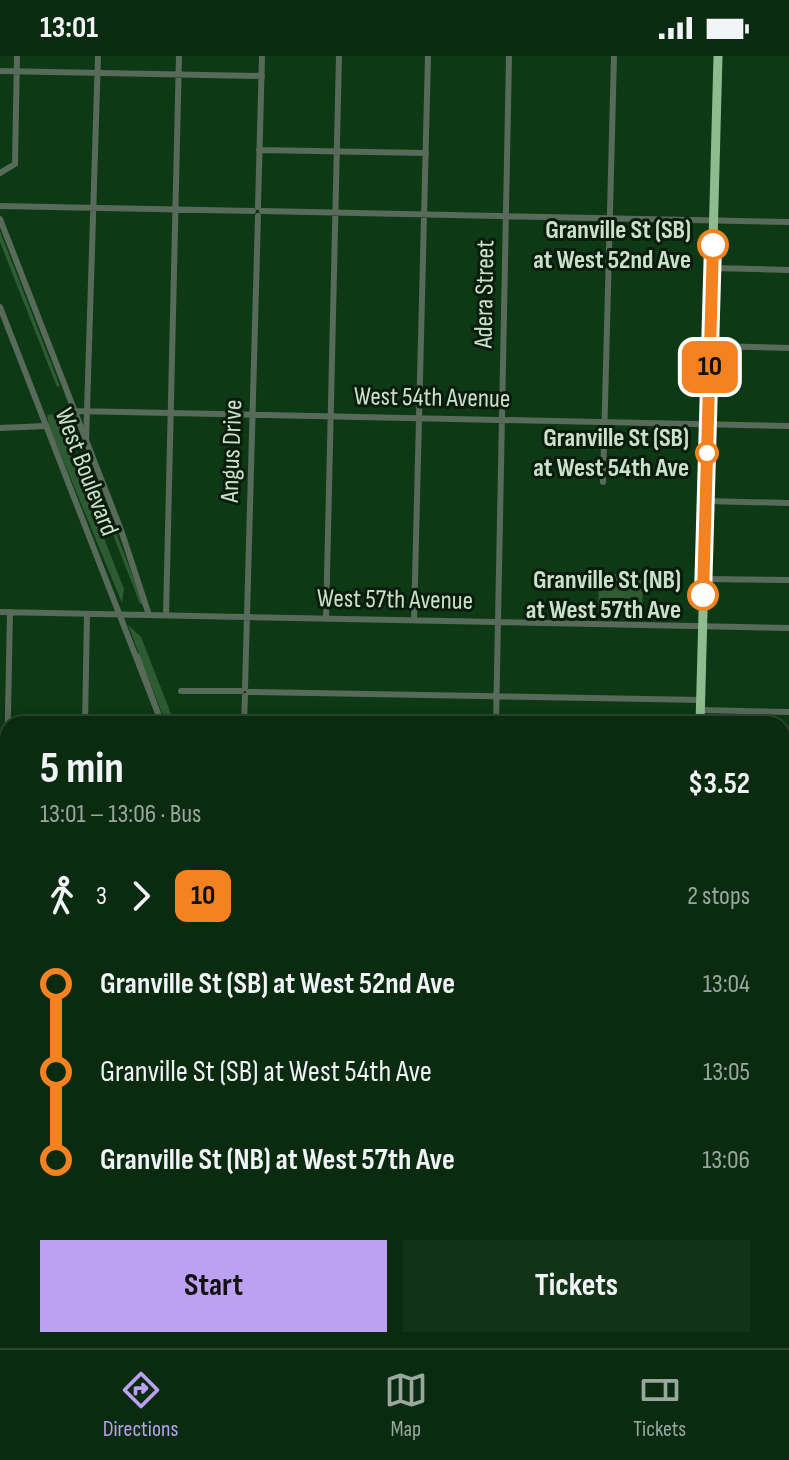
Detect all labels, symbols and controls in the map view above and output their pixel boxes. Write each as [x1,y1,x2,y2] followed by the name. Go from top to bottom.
[40,10,98,46] text: 13:01
[533,215,691,276] place label: Granville St (SB) at West 52nd Ave
[698,230,728,260] marker: Granville St (SB) at West 52nd Ave
[469,240,501,349] street label: Adera Street
[674,341,746,393] line badge: 10
[698,350,722,383] text: 10
[354,381,510,415] street label: West 54th Avenue
[215,399,249,504] street label: Angus Drive
[47,404,125,540] street label: West Boulevard
[533,423,689,484] place label: Granville St (SB) at West 54th Ave
[696,442,718,464] marker: Granville St (SB) at West 54th Ave
[526,565,681,626] place label: Granville St (NB) at West 57th Ave
[688,580,718,610] marker: Granville St (NB) at West 57th Ave
[317,583,473,617] street label: West 57th Avenue
[40,742,124,795] text: 5 min
[688,766,750,802] text: $3.52
[40,799,201,830] text: 13:01 – 13:06 · Bus
[40,874,84,918] icon: walk
[119,874,163,918] icon: forward
[191,879,215,912] text: 10
[96,881,107,912] text: 3
[687,881,750,912] text: 2 stops
[100,966,455,1002] text: Granville St (SB) at West 52nd Ave
[703,969,750,1000] text: 13:04
[100,1054,432,1090] text: Granville St (SB) at West 54th Ave
[703,1057,750,1088] text: 13:05
[100,1142,455,1178] text: Granville St (NB) at West 57th Ave
[702,1145,750,1176] text: 13:06
[40,1240,387,1332] button: Start
[403,1240,750,1332] button: Tickets
[103,1368,178,1443] tab: Directions
[384,1368,428,1443] tab: Map
[633,1368,686,1443] tab: Tickets

